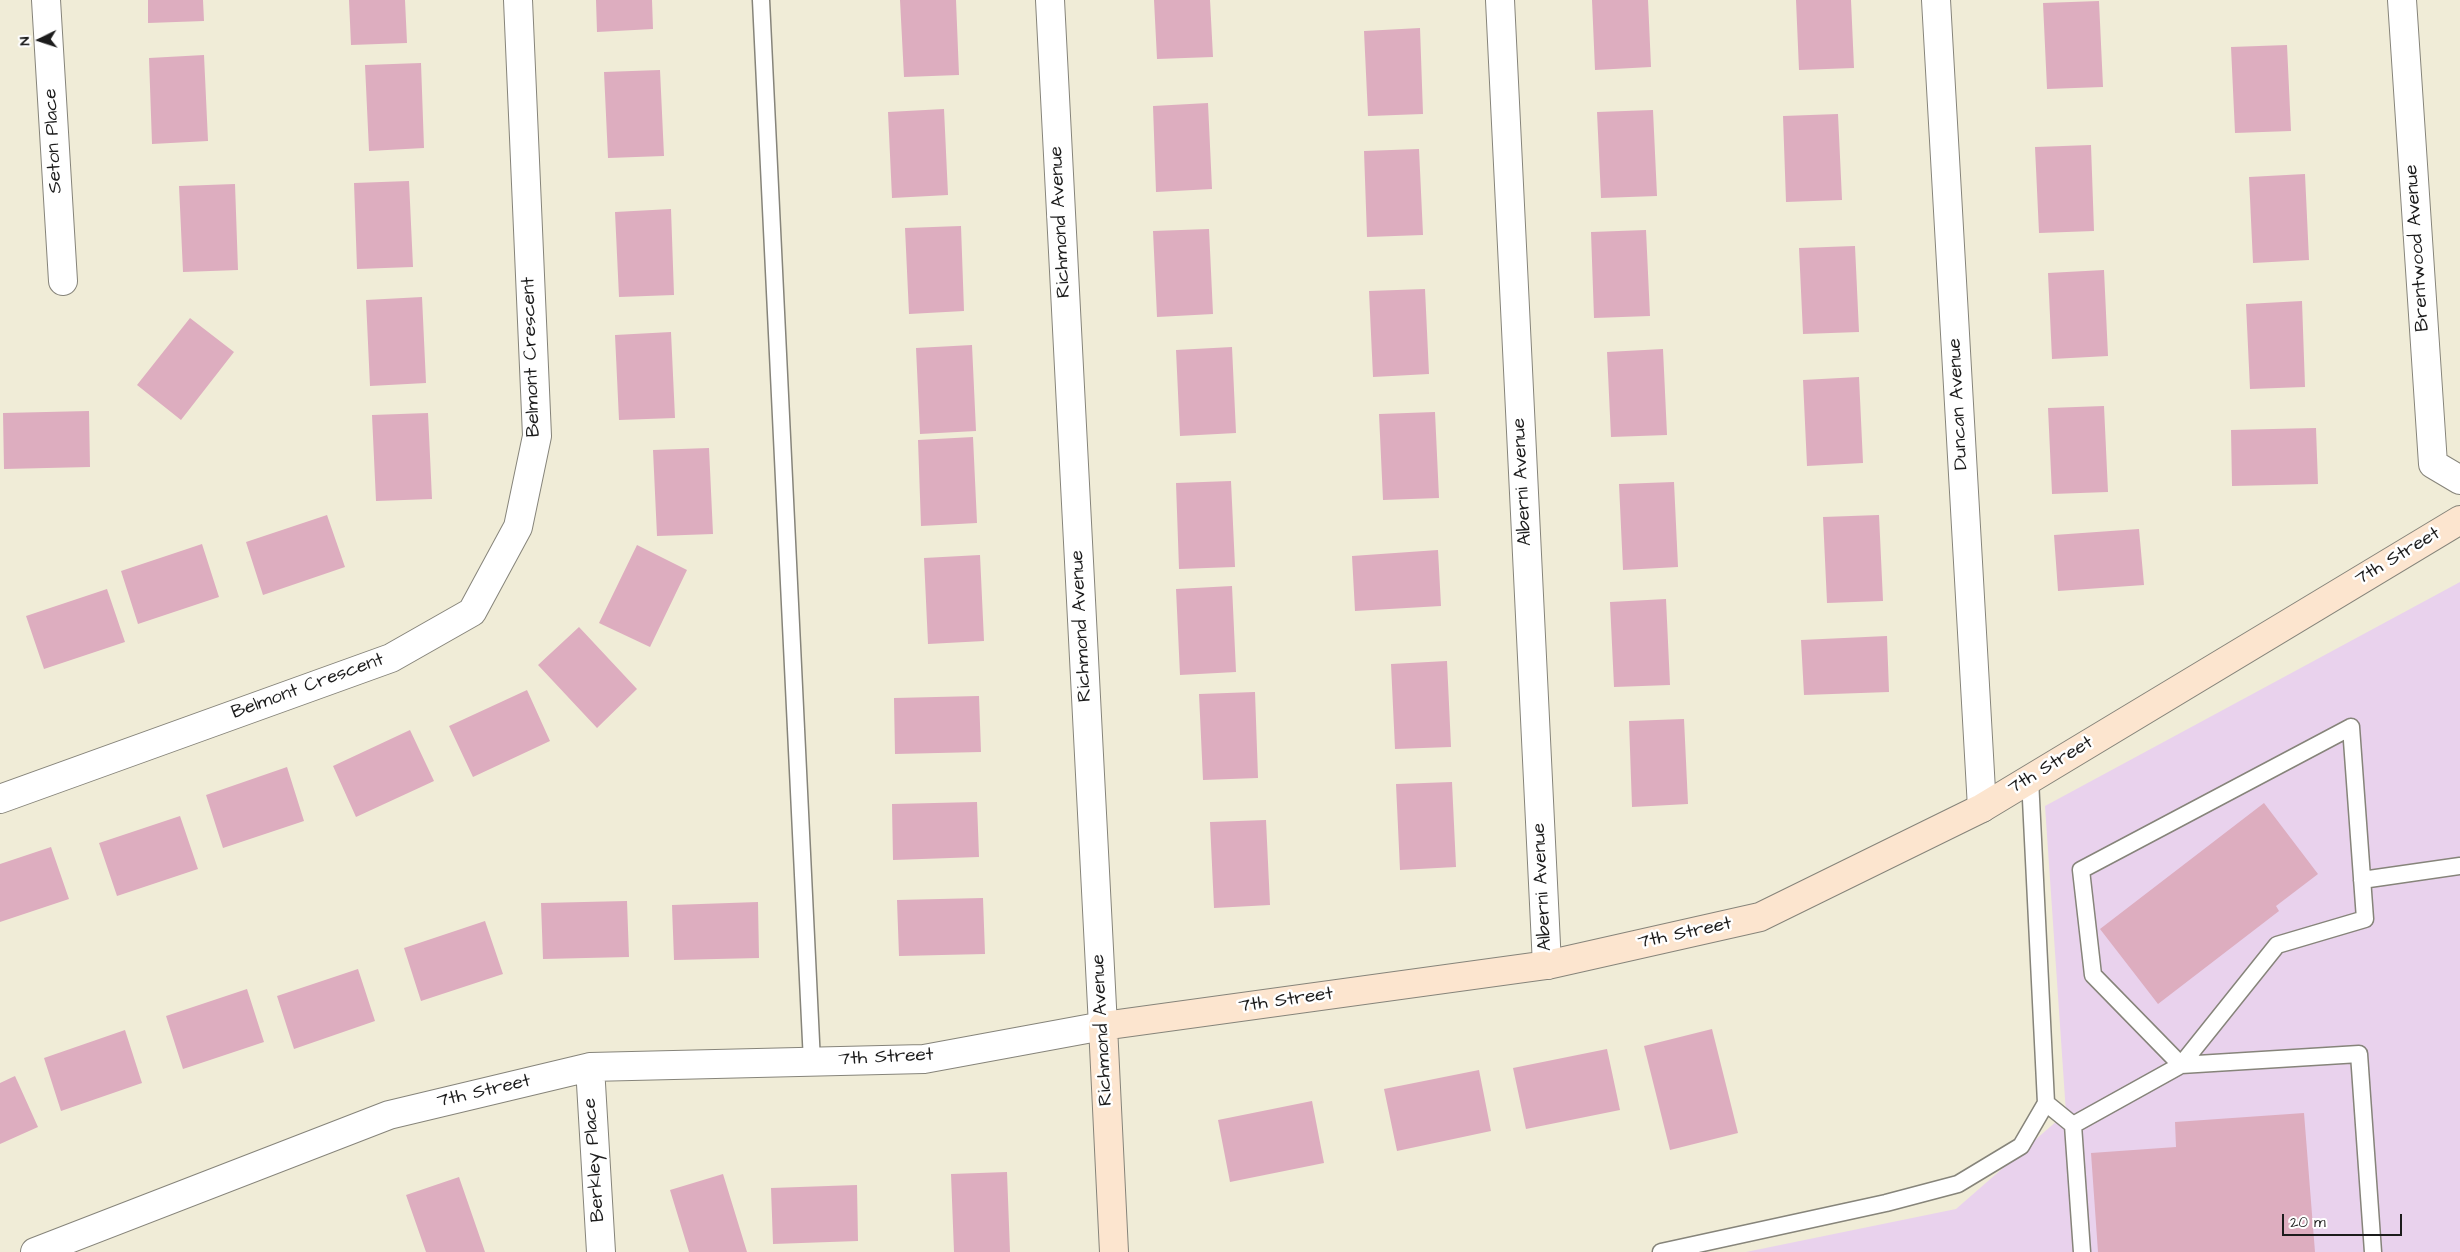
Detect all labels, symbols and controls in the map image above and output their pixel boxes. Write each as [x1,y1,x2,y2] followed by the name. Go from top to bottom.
[15,15,65,65] north arrow
[15,36,35,46] text: N
[40,88,68,194] street label: Seton Place
[1046,146,1076,298] street label: Richmond Avenue
[2401,164,2435,332] street label: Brentwood Avenue
[518,277,546,437] street label: Belmont Crescent
[1944,337,1974,471] street label: Duncan Avenue
[1508,417,1538,547] street label: Alberni Avenue
[2351,523,2445,591] street label: 7th Street
[1067,550,1097,702] street label: Richmond Avenue
[229,649,387,725] street label: Belmont Crescent
[2004,732,2098,800] street label: 7th Street
[1528,822,1558,952] street label: Alberni Avenue
[1636,913,1734,955] street label: 7th Street
[1088,954,1118,1106] street label: Richmond Avenue
[1237,983,1335,1019] street label: 7th Street
[838,1044,934,1072] street label: 7th Street
[435,1070,533,1114] street label: 7th Street
[579,1097,611,1223] street label: Berkley Place
[2285,1204,2405,1236] scale bar
[2290,1212,2326,1233] text: 20 m

